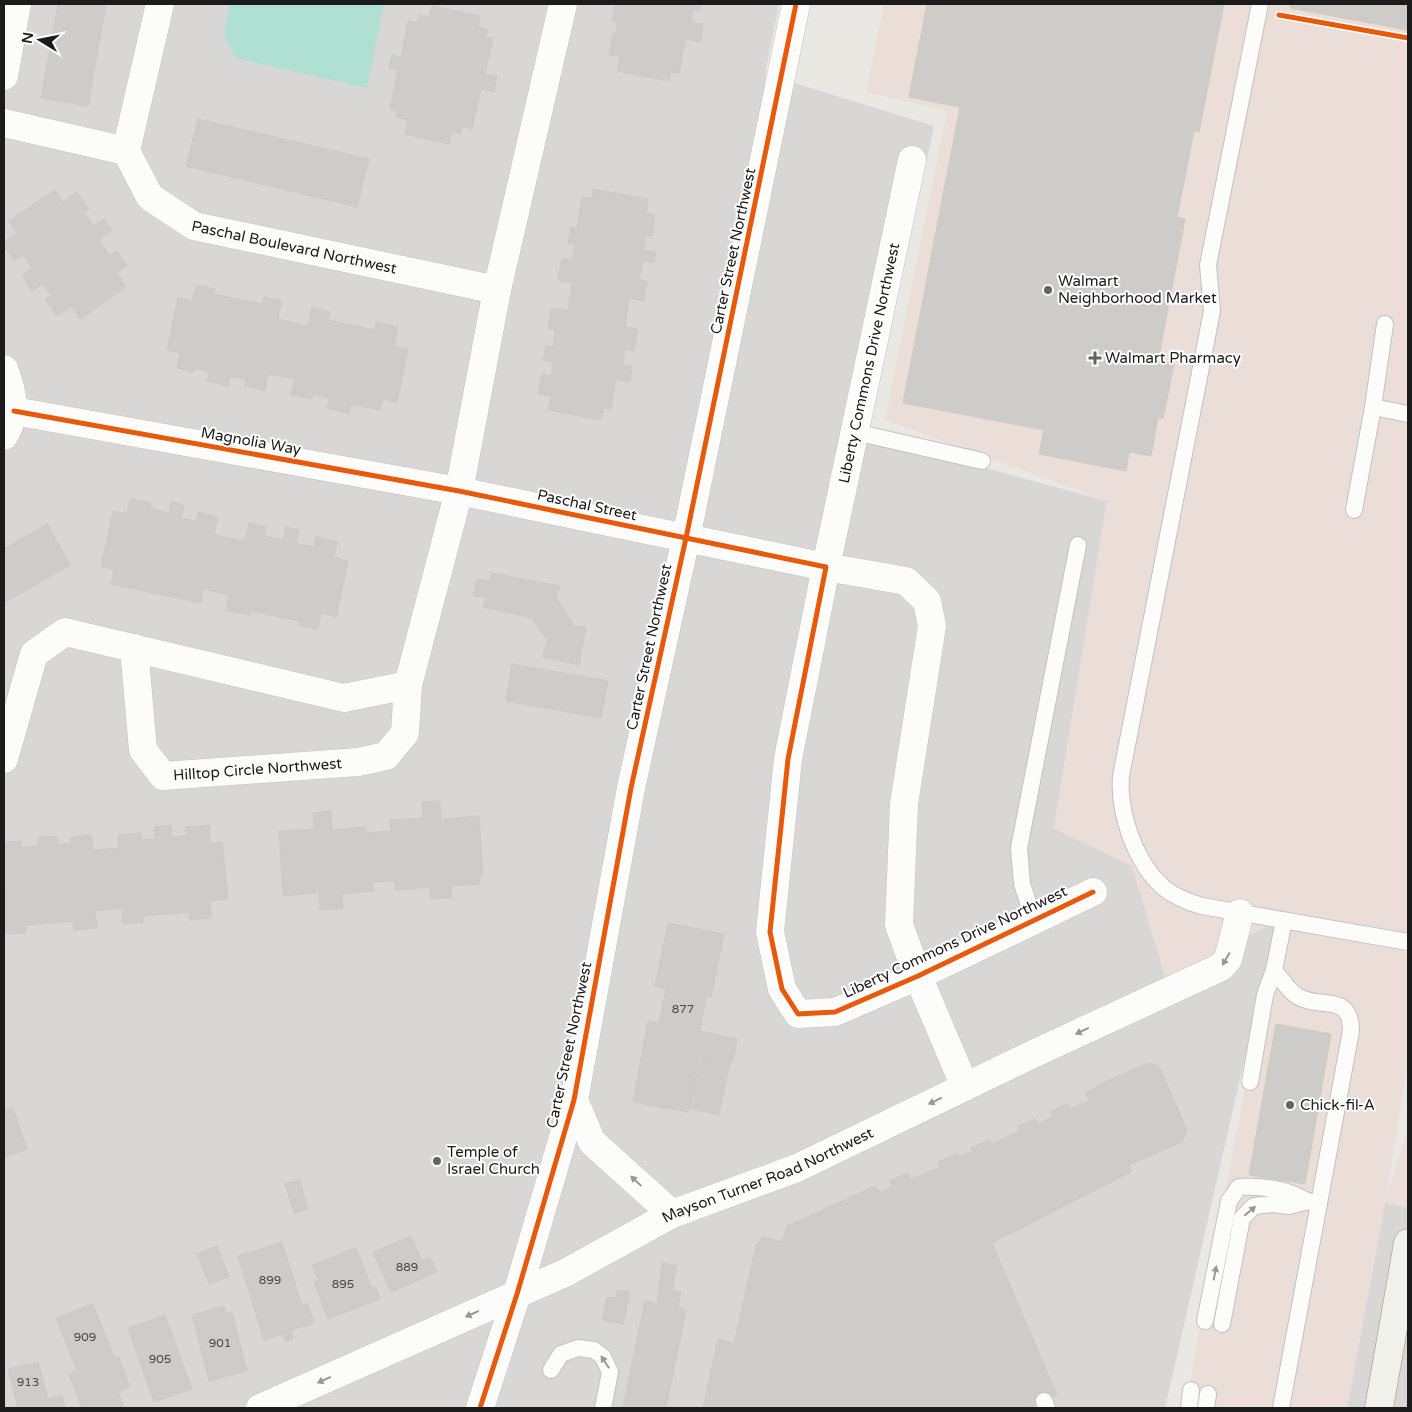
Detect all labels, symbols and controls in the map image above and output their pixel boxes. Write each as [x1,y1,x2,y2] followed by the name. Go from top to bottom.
[15,15,65,65] north arrow
[18,31,37,45] text: N
[707,166,759,336] street label: Carter Street Northwest
[190,217,398,278] street label: Paschal Boulevard Northwest
[835,241,903,485] street label: Liberty Commons Drive Northwest
[1058,272,1217,307] place label: Walmart Neighborhood Market
[1042,284,1054,296] marker: Walmart Neighborhood Market
[1105,349,1241,367] place label: Walmart Pharmacy
[1089,352,1101,364] marker: Walmart Pharmacy
[200,423,302,459] street label: Magnolia Way
[536,486,639,524] street label: Paschal Street
[623,562,675,732] street label: Carter Street Northwest
[173,754,343,784] street label: Hilltop Circle Northwest
[840,882,1070,1002] street label: Liberty Commons Drive Northwest
[1222,952,1230,967] one-way arrow
[543,960,595,1130] street label: Carter Street Northwest
[672,1002,694,1016] house number: 877
[1075,1028,1089,1036] one-way arrow
[1300,1096,1375,1114] place label: Chick-fil-A
[928,1097,943,1105] one-way arrow
[1284,1099,1296,1111] marker: Chick-fil-A
[659,1123,876,1227] street label: Mayson Turner Road Northwest
[447,1143,540,1178] place label: Temple of Israel Church
[431,1155,443,1167] marker: Temple of Israel Church
[629,1176,642,1187] one-way arrow
[1244,1206,1257,1217] one-way arrow
[396,1260,418,1274] house number: 889
[1211,1265,1219,1281] one-way arrow
[259,1273,281,1287] house number: 899
[332,1277,354,1291] house number: 895
[465,1310,479,1318] one-way arrow
[74,1330,96,1344] house number: 909
[209,1336,231,1350] house number: 901
[149,1352,171,1366] house number: 905
[600,1355,609,1369] one-way arrow
[17,1375,39,1389] house number: 913
[317,1376,331,1384] one-way arrow

